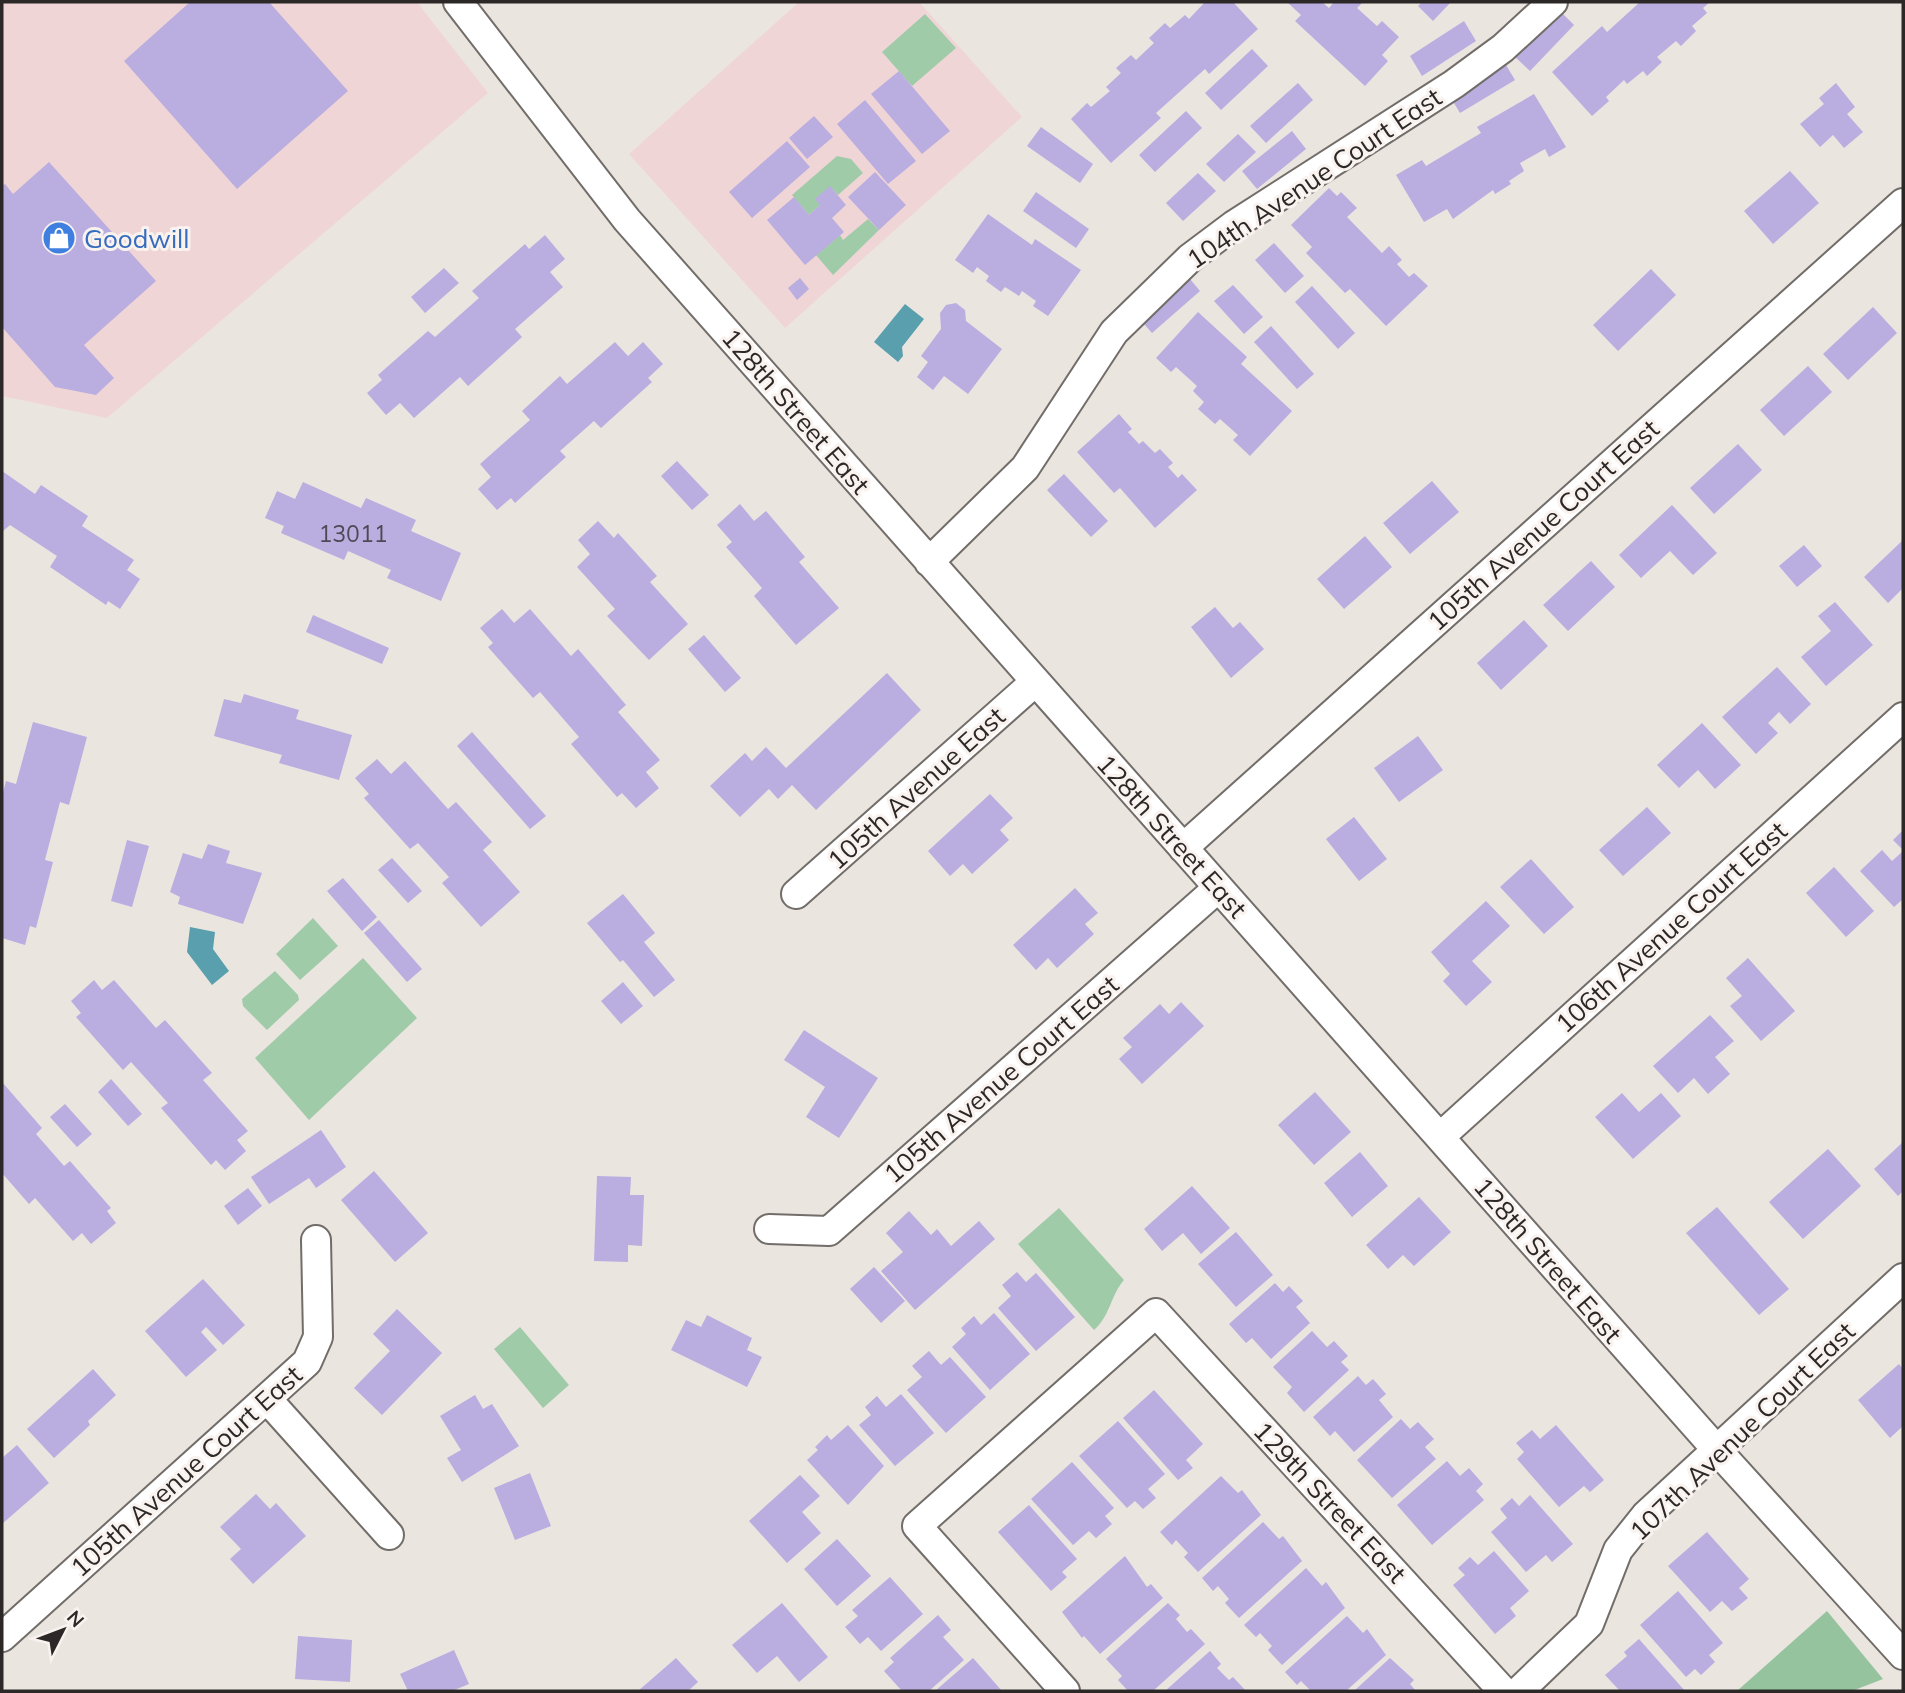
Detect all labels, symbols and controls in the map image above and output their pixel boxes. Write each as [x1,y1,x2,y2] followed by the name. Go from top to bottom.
[1180,80,1448,276] street label: 104th Avenue Court East
[40,219,78,257] shop icon: Goodwill
[84,222,189,255] place label: Goodwill
[715,321,877,501] street label: 128th Street East
[1420,412,1666,638] street label: 105th Avenue Court East
[318,519,388,548] house number: 13011
[820,700,1012,876] street label: 105th Avenue East
[1090,747,1254,925] street label: 128th Street East
[1548,814,1794,1040] street label: 106th Avenue Court East
[877,968,1125,1190] street label: 105th Avenue Court East
[1467,1170,1629,1350] street label: 128th Street East
[1622,1315,1862,1547] street label: 107th Avenue Court East
[63,1358,309,1584] street label: 105th Avenue Court East
[1247,1414,1413,1590] street label: 129th Street East
[28,1595,98,1665] north arrow
[62,1605,89,1632] text: N

